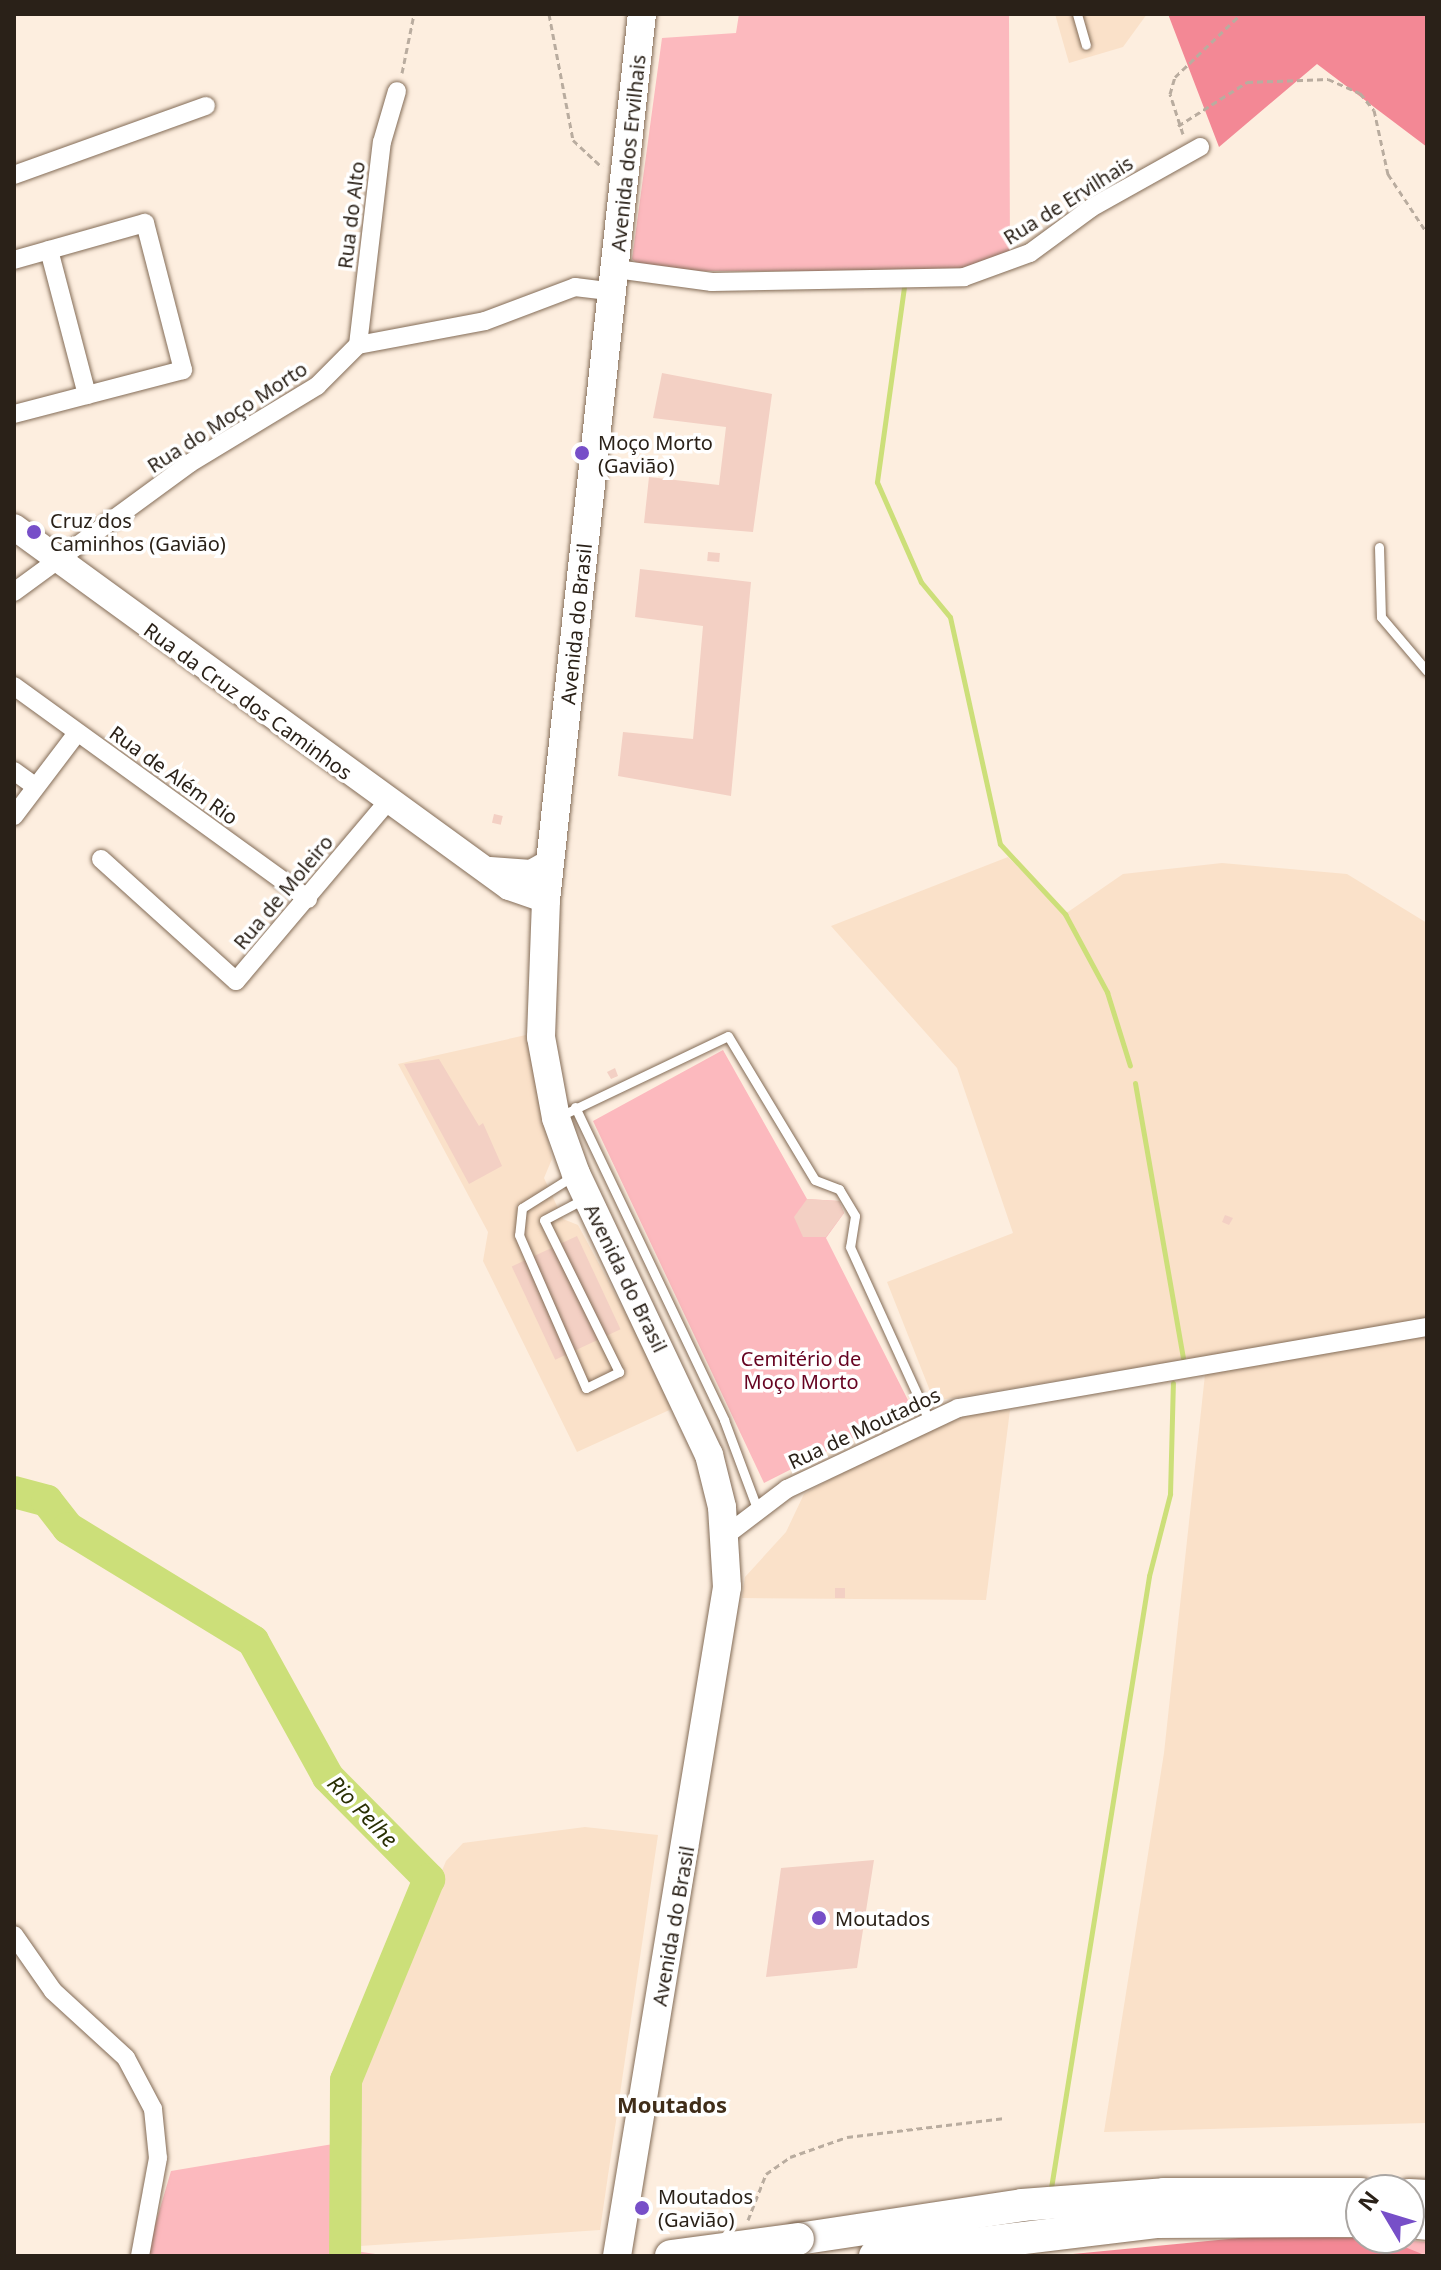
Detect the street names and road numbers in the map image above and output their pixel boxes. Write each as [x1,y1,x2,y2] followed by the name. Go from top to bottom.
[606,53,650,253] street label: Avenida dos Ervilhais
[999,151,1137,249] street label: Rua de Ervilhais
[333,160,369,270] street label: Rua do Alto
[143,356,311,478] street label: Rua do Moço Morto
[556,542,596,706] street label: Avenida do Brasil
[139,617,357,785] street label: Rua da Cruz dos Caminhos
[105,720,243,830] street label: Rua de Além Rio
[228,830,338,954] street label: Rua de Moleiro
[580,1200,672,1356] street label: Avenida do Brasil
[784,1382,944,1474] street label: Rua de Moutados
[647,1844,699,2008] street label: Avenida do Brasil

